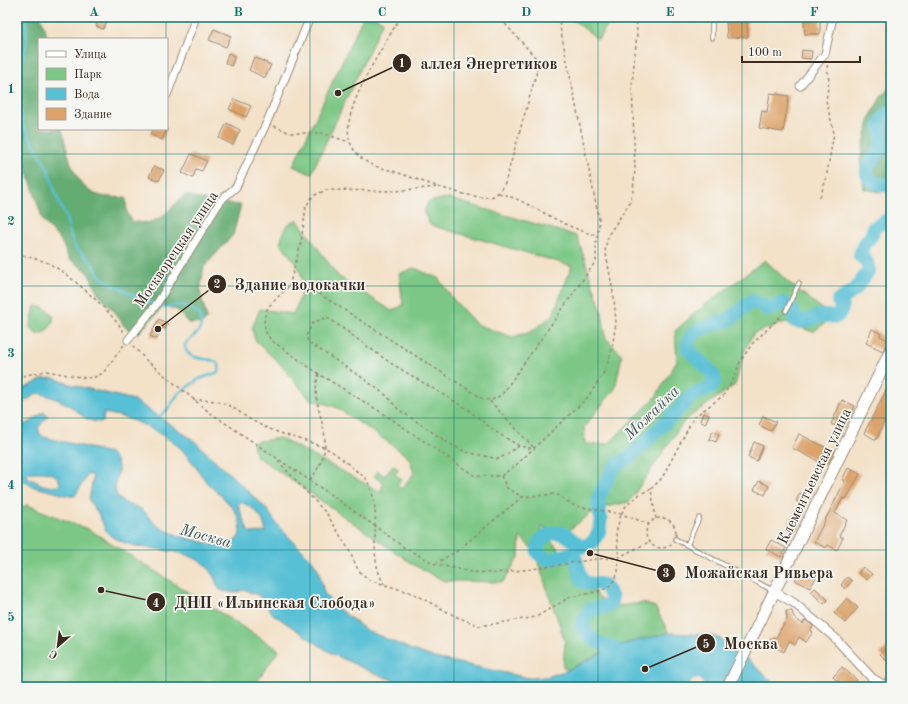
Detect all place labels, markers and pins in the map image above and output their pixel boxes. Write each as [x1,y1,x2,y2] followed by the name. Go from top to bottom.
[392,49,565,77] callout: аллея Энергетиков
[207,270,374,298] callout: Здание водокачки
[656,559,841,587] callout: Можайская Ривьера
[146,588,383,616] callout: ДНП «Ильинская Слобода»
[696,629,787,657] callout: Москва

